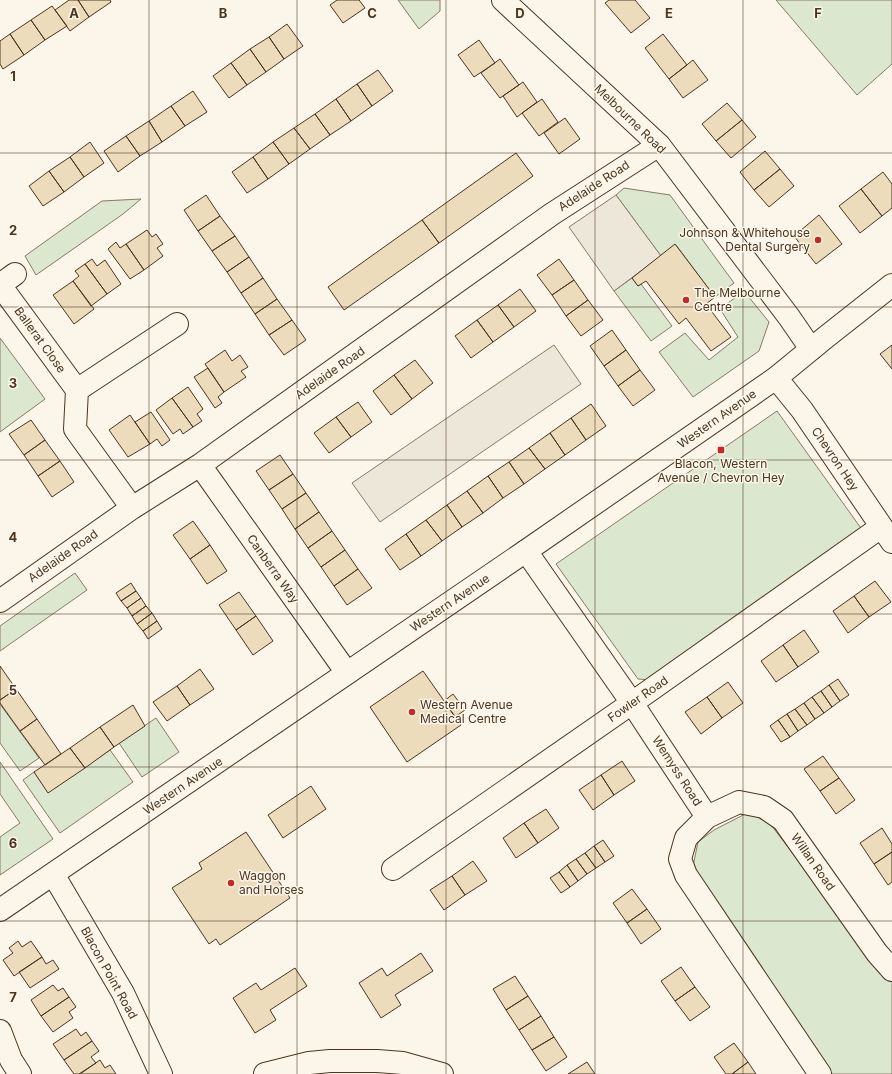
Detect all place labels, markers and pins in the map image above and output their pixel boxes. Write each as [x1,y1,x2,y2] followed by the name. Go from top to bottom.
[679,225,810,254] place label: Johnson & Whitehouse Dental Surgery
[813,235,823,245] marker: Johnson & Whitehouse Dental Surgery
[694,285,780,314] place label: The Melbourne Centre
[681,295,691,305] marker: The Melbourne Centre
[716,445,726,455] marker: Blacon, Western Avenue / Chevron Hey
[658,456,785,485] place label: Blacon, Western Avenue / Chevron Hey
[420,697,513,726] place label: Western Avenue Medical Centre
[407,707,417,717] marker: Western Avenue Medical Centre
[239,868,304,897] place label: Waggon and Horses
[226,878,236,888] marker: Waggon and Horses

